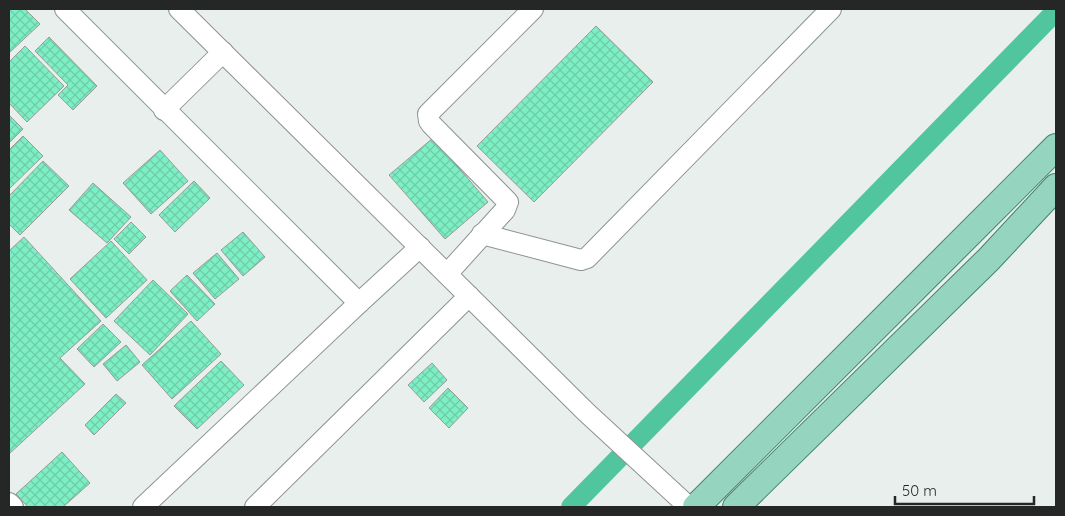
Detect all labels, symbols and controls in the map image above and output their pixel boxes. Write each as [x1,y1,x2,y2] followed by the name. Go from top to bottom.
[895,474,1034,506] scale bar
[902,481,937,500] text: 50 m

